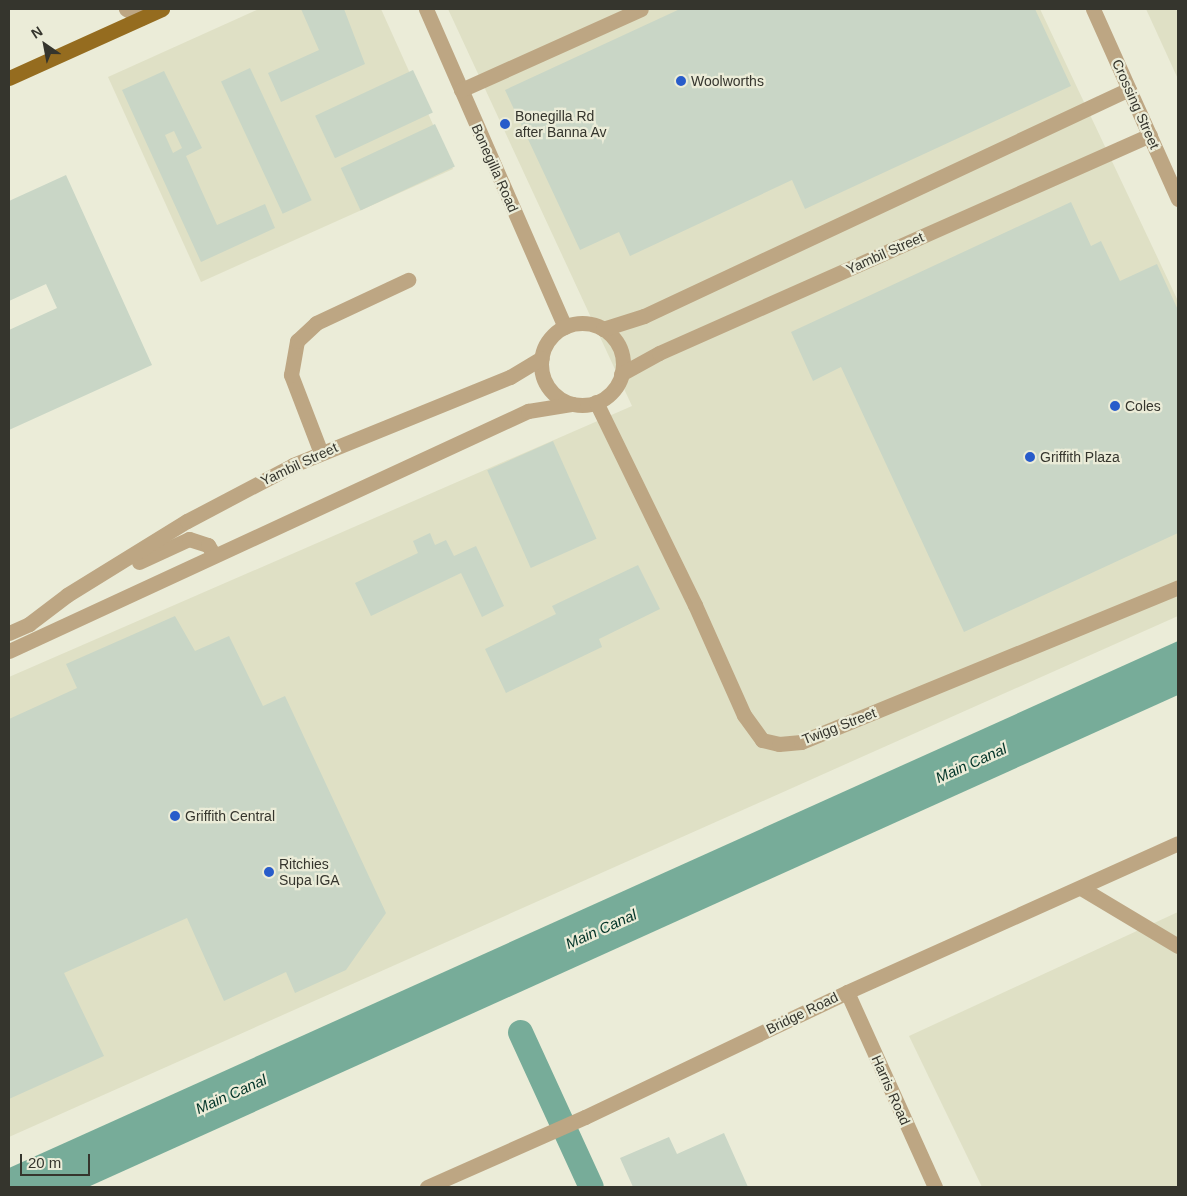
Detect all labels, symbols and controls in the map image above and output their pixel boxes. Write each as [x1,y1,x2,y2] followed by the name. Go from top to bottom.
[20,20,70,70] north arrow
[28,23,45,42] text: N
[1109,57,1163,151] street label: Crossing Street
[691,73,764,89] place label: Woolworths
[675,75,687,87] marker: Woolworths
[515,108,607,140] place label: Bonegilla Rd after Banna Av
[499,118,511,130] marker: Bonegilla Rd after Banna Av
[468,121,522,215] street label: Bonegilla Road
[844,228,926,278] street label: Yambil Street
[1125,398,1161,414] place label: Coles
[1109,400,1121,412] marker: Coles
[258,439,340,489] street label: Yambil Street
[1040,449,1120,465] place label: Griffith Plaza
[1024,451,1036,463] marker: Griffith Plaza
[800,704,878,748] street label: Twigg Street
[933,739,1009,787] water label: Main Canal
[185,808,275,824] place label: Griffith Central
[169,810,181,822] marker: Griffith Central
[279,856,340,889] place label: Ritchies Supa IGA
[263,866,275,878] marker: Ritchies Supa IGA
[563,905,639,953] water label: Main Canal
[763,988,841,1038] street label: Bridge Road
[868,1052,914,1128] street label: Harris Road
[193,1070,269,1118] water label: Main Canal
[22,1144,92,1176] scale bar
[28,1154,61,1171] text: 20 m

